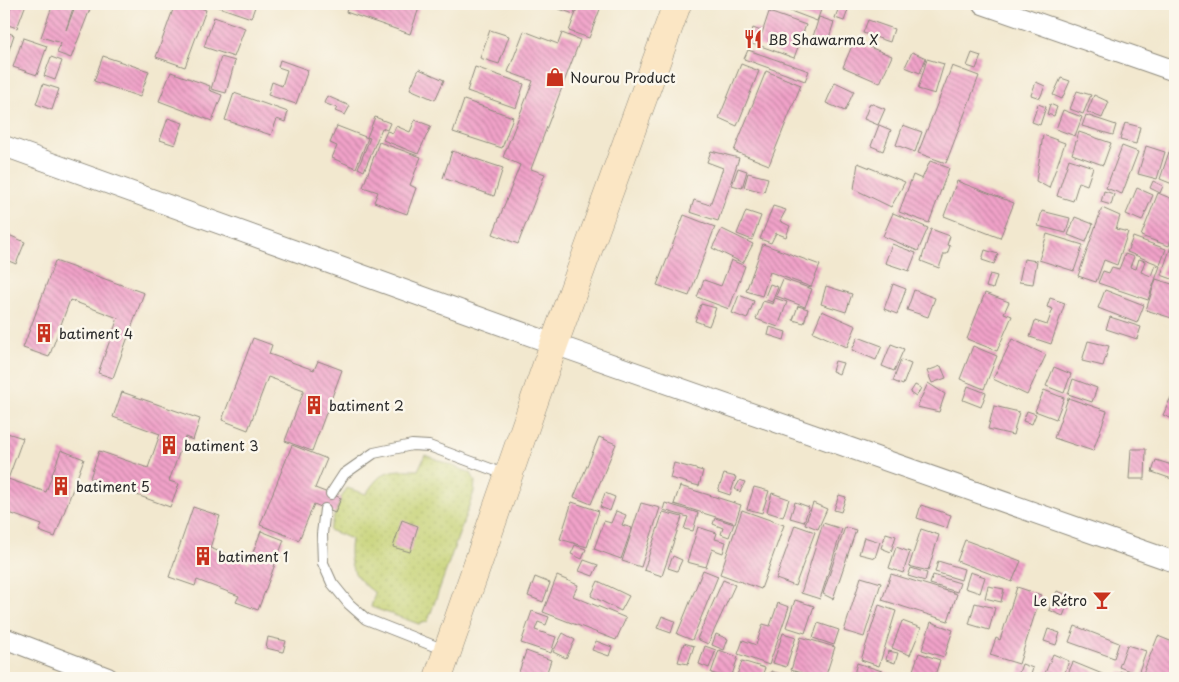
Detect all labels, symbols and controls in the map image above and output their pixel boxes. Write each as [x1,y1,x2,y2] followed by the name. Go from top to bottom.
[742,28,764,50] restaurant icon: BB Shawarma X
[768,29,878,50] place label: BB Shawarma X
[544,66,566,88] shop icon: Nourou Product
[570,67,676,88] place label: Nourou Product
[33,322,55,344] building icon: batiment 4
[59,323,133,344] place label: batiment 4
[303,394,325,416] building icon: batiment 2
[329,395,404,416] place label: batiment 2
[158,434,180,456] building icon: batiment 3
[184,435,259,456] place label: batiment 3
[50,475,72,497] building icon: batiment 5
[76,476,150,497] place label: batiment 5
[192,545,214,567] building icon: batiment 1
[218,546,288,567] place label: batiment 1
[1091,589,1113,611] bar icon: Le Rétro
[1033,590,1087,611] place label: Le Rétro

